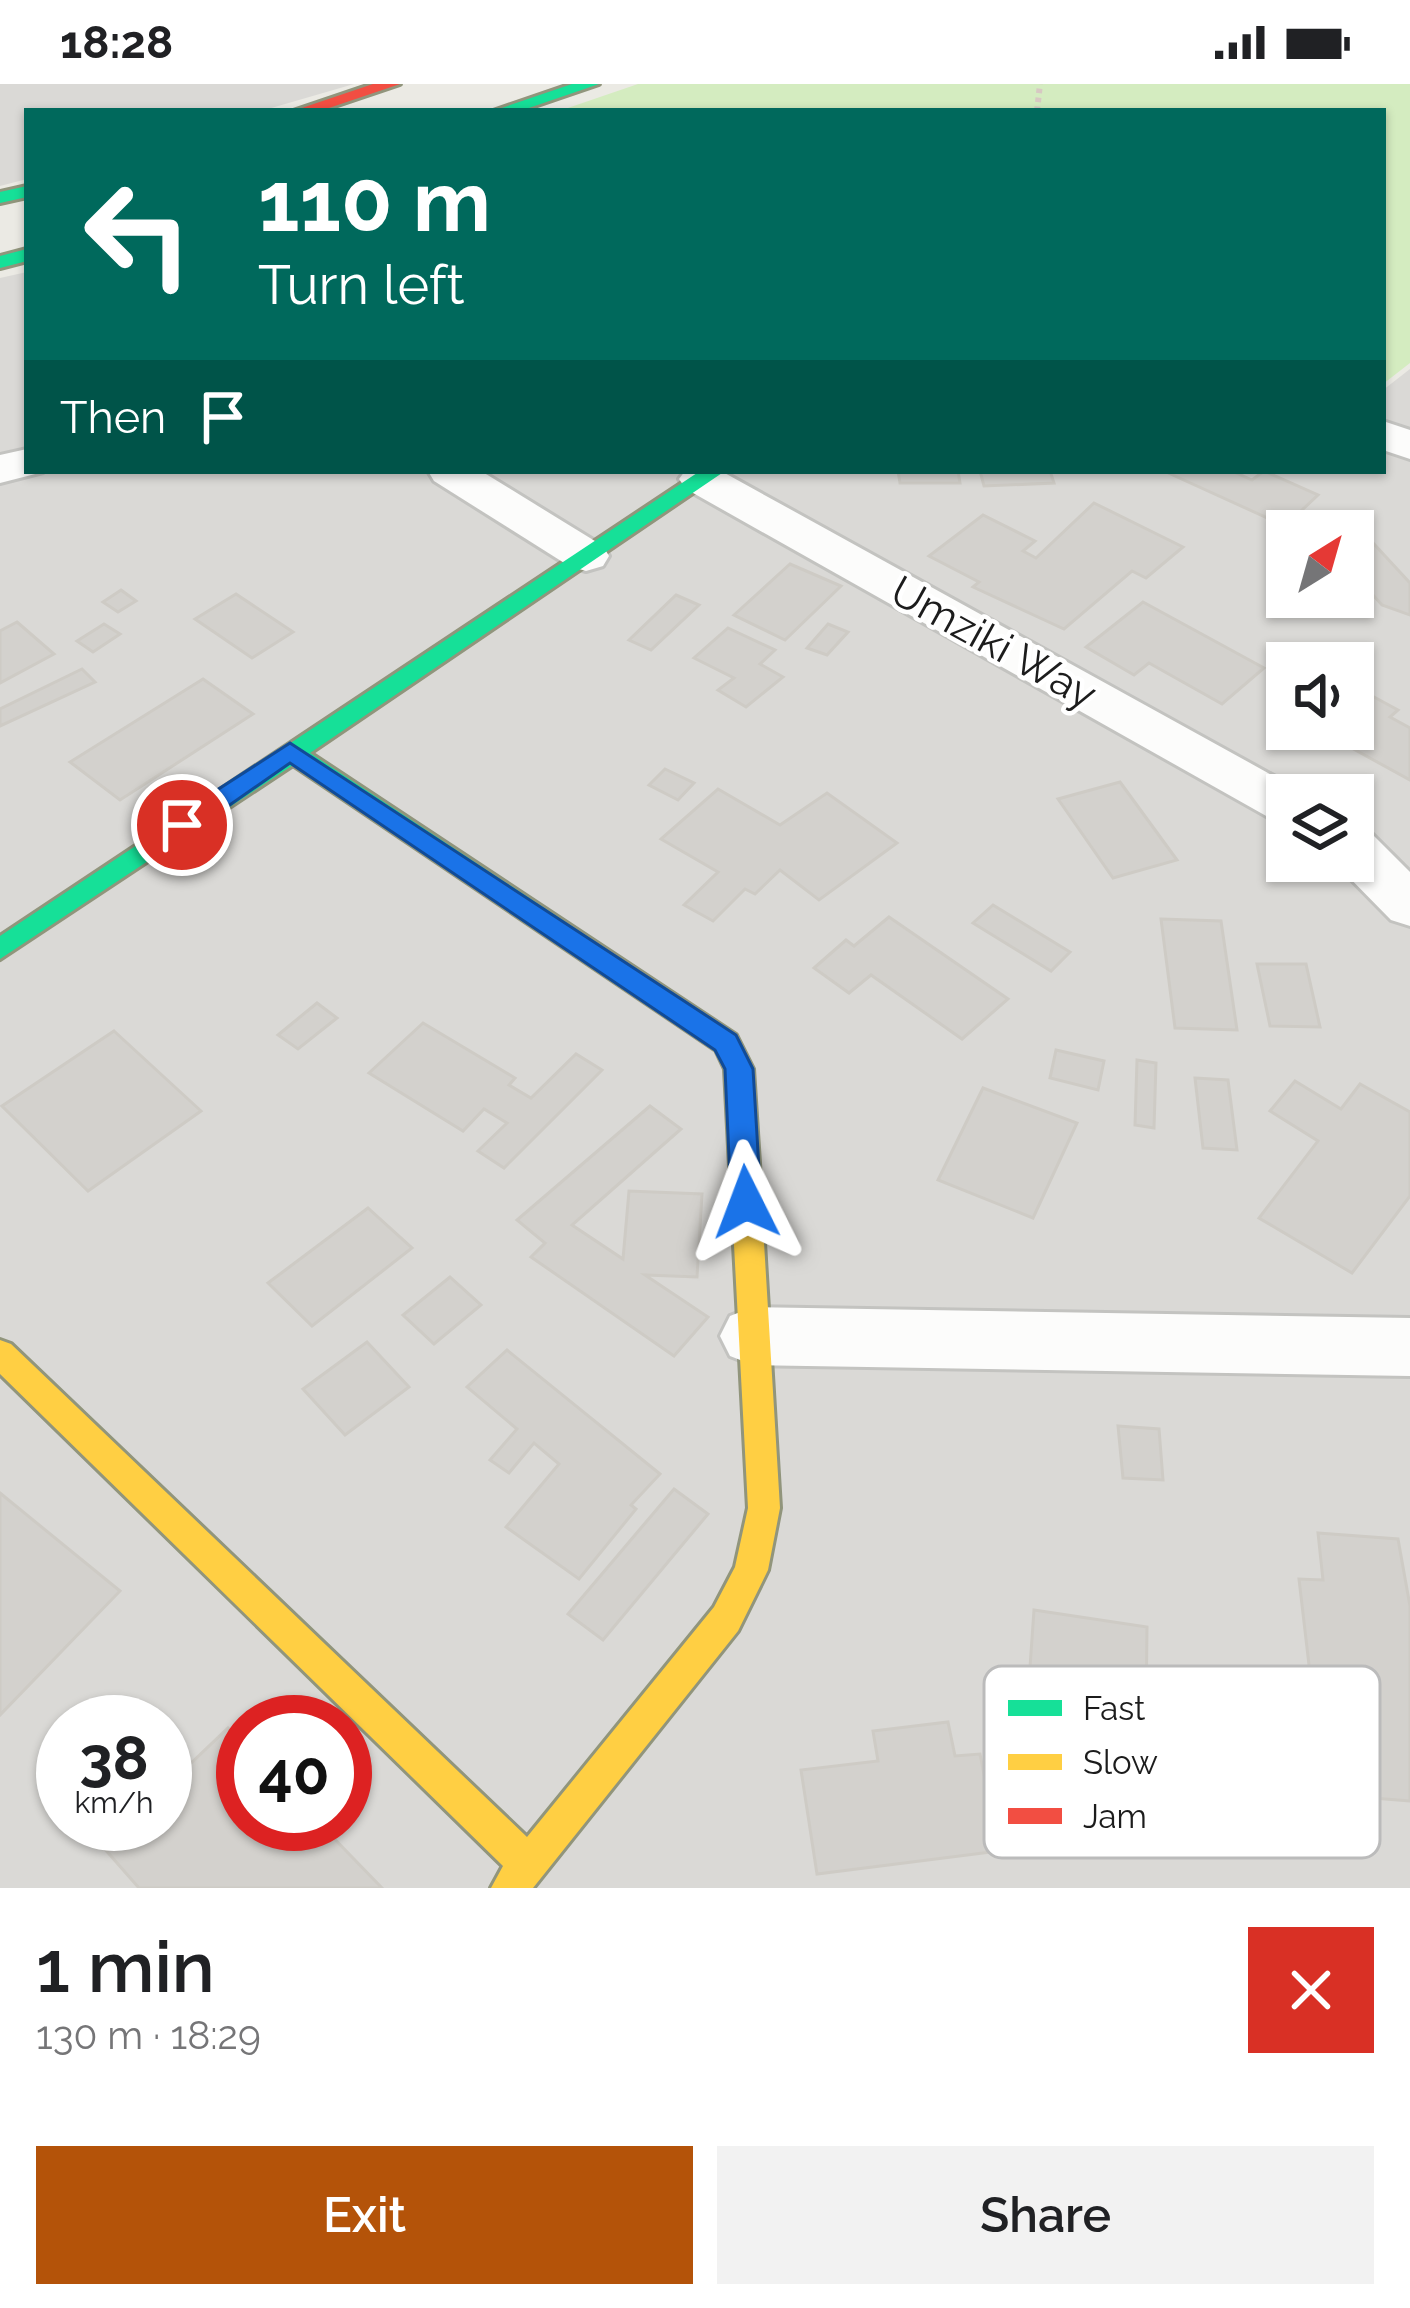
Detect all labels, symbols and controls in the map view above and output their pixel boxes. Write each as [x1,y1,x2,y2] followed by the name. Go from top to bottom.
[60,16,173,69] text: 18:28
[258,152,491,251] text: 110 m
[60,156,216,312] icon: left
[258,253,465,317] text: Turn left
[190,384,256,450] icon: arrive
[60,391,166,444] text: Then
[1266,510,1374,618] north arrow
[1266,510,1374,882] map controls
[882,566,1105,719] street label: Umziki Way
[1266,642,1374,750] button: sound
[131,774,233,876] pin
[1266,774,1374,882] button: layers
[149,792,215,858] icon: arrive
[683,1139,809,1265] position arrow
[984,1666,1380,1858] legend
[1083,1689,1145,1728] text: Fast
[216,1695,372,1851] speed limit sign: 40
[79,1723,149,1793] text: 38
[1083,1743,1158,1782] text: Slow
[74,1785,154,1820] text: km/h
[1083,1797,1147,1836] text: Jam
[36,1924,215,2009] text: 1 min
[1248,1927,1374,2053] button: close
[36,2012,261,2058] text: 130 m · 18:29
[36,2146,693,2284] button: Exit
[717,2146,1374,2284] button: Share

